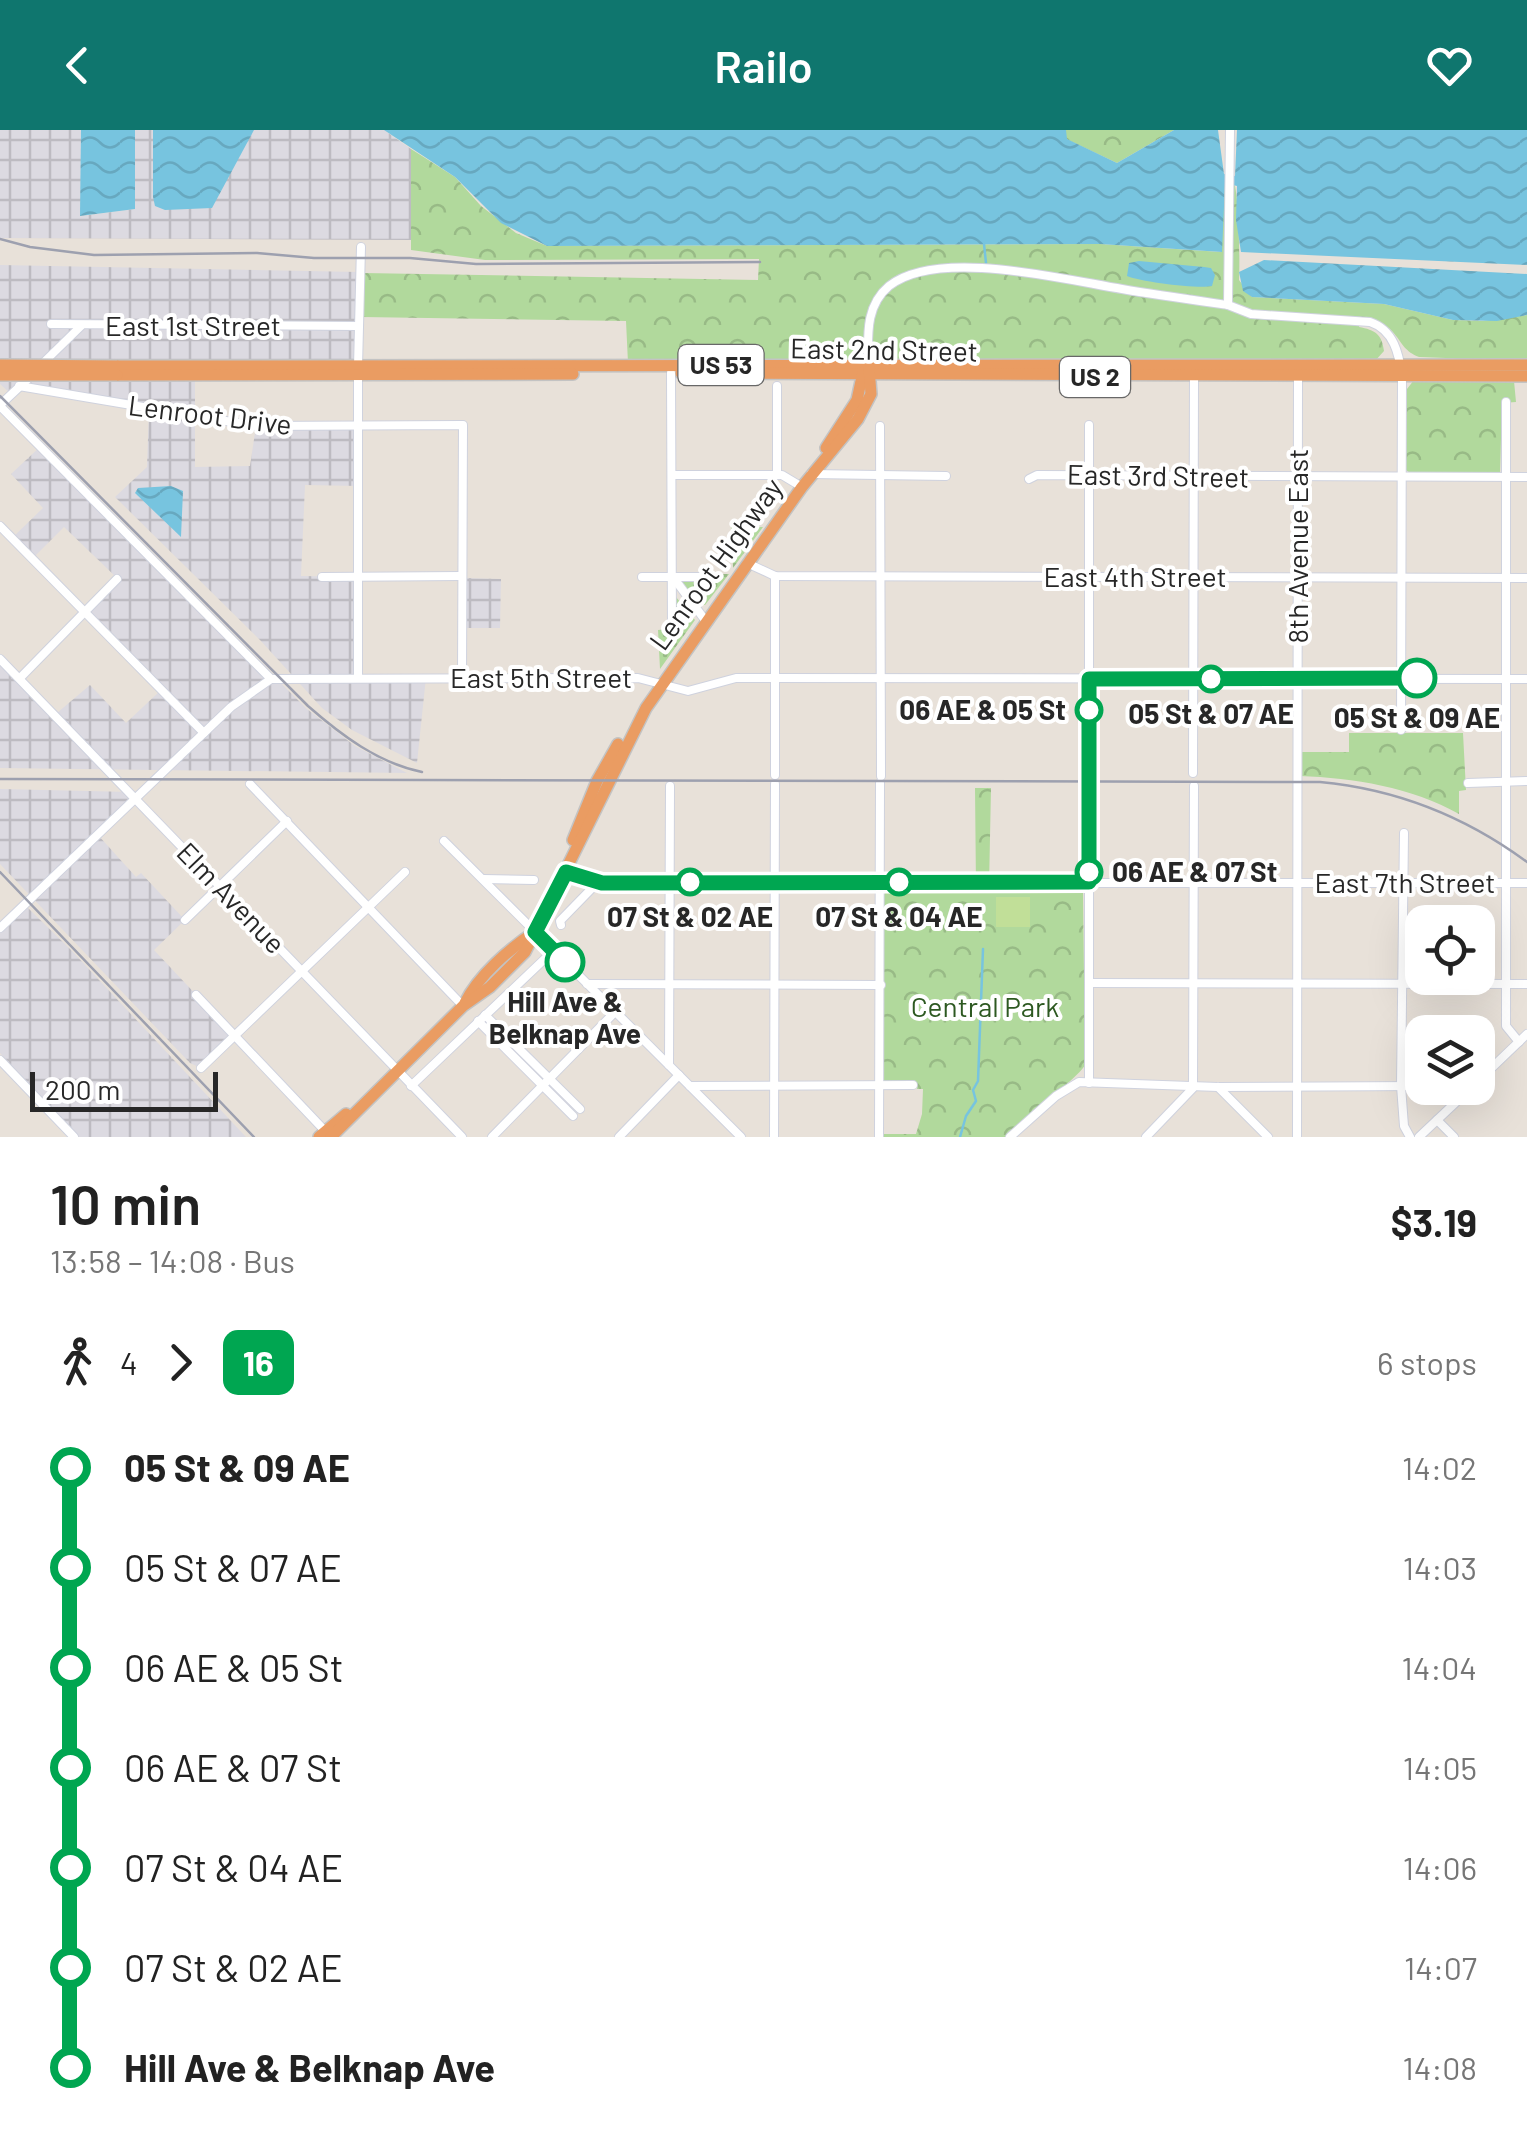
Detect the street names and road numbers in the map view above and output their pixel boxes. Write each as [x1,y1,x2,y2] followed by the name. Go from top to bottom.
[105,308,281,342] street label: East 1st Street
[790,330,978,368] street label: East 2nd Street
[678,345,764,385] road number: US 53
[1060,357,1130,397] road number: US 2
[126,387,294,441] street label: Lenroot Drive
[1280,449,1314,643] street label: 8th Avenue East
[1067,456,1249,494] street label: East 3rd Street
[641,471,789,656] street label: Lenroot Highway
[1043,559,1227,593] street label: East 4th Street
[450,660,632,694] street label: East 5th Street
[170,835,293,960] street label: Elm Avenue
[1314,865,1496,899] street label: East 7th Street

